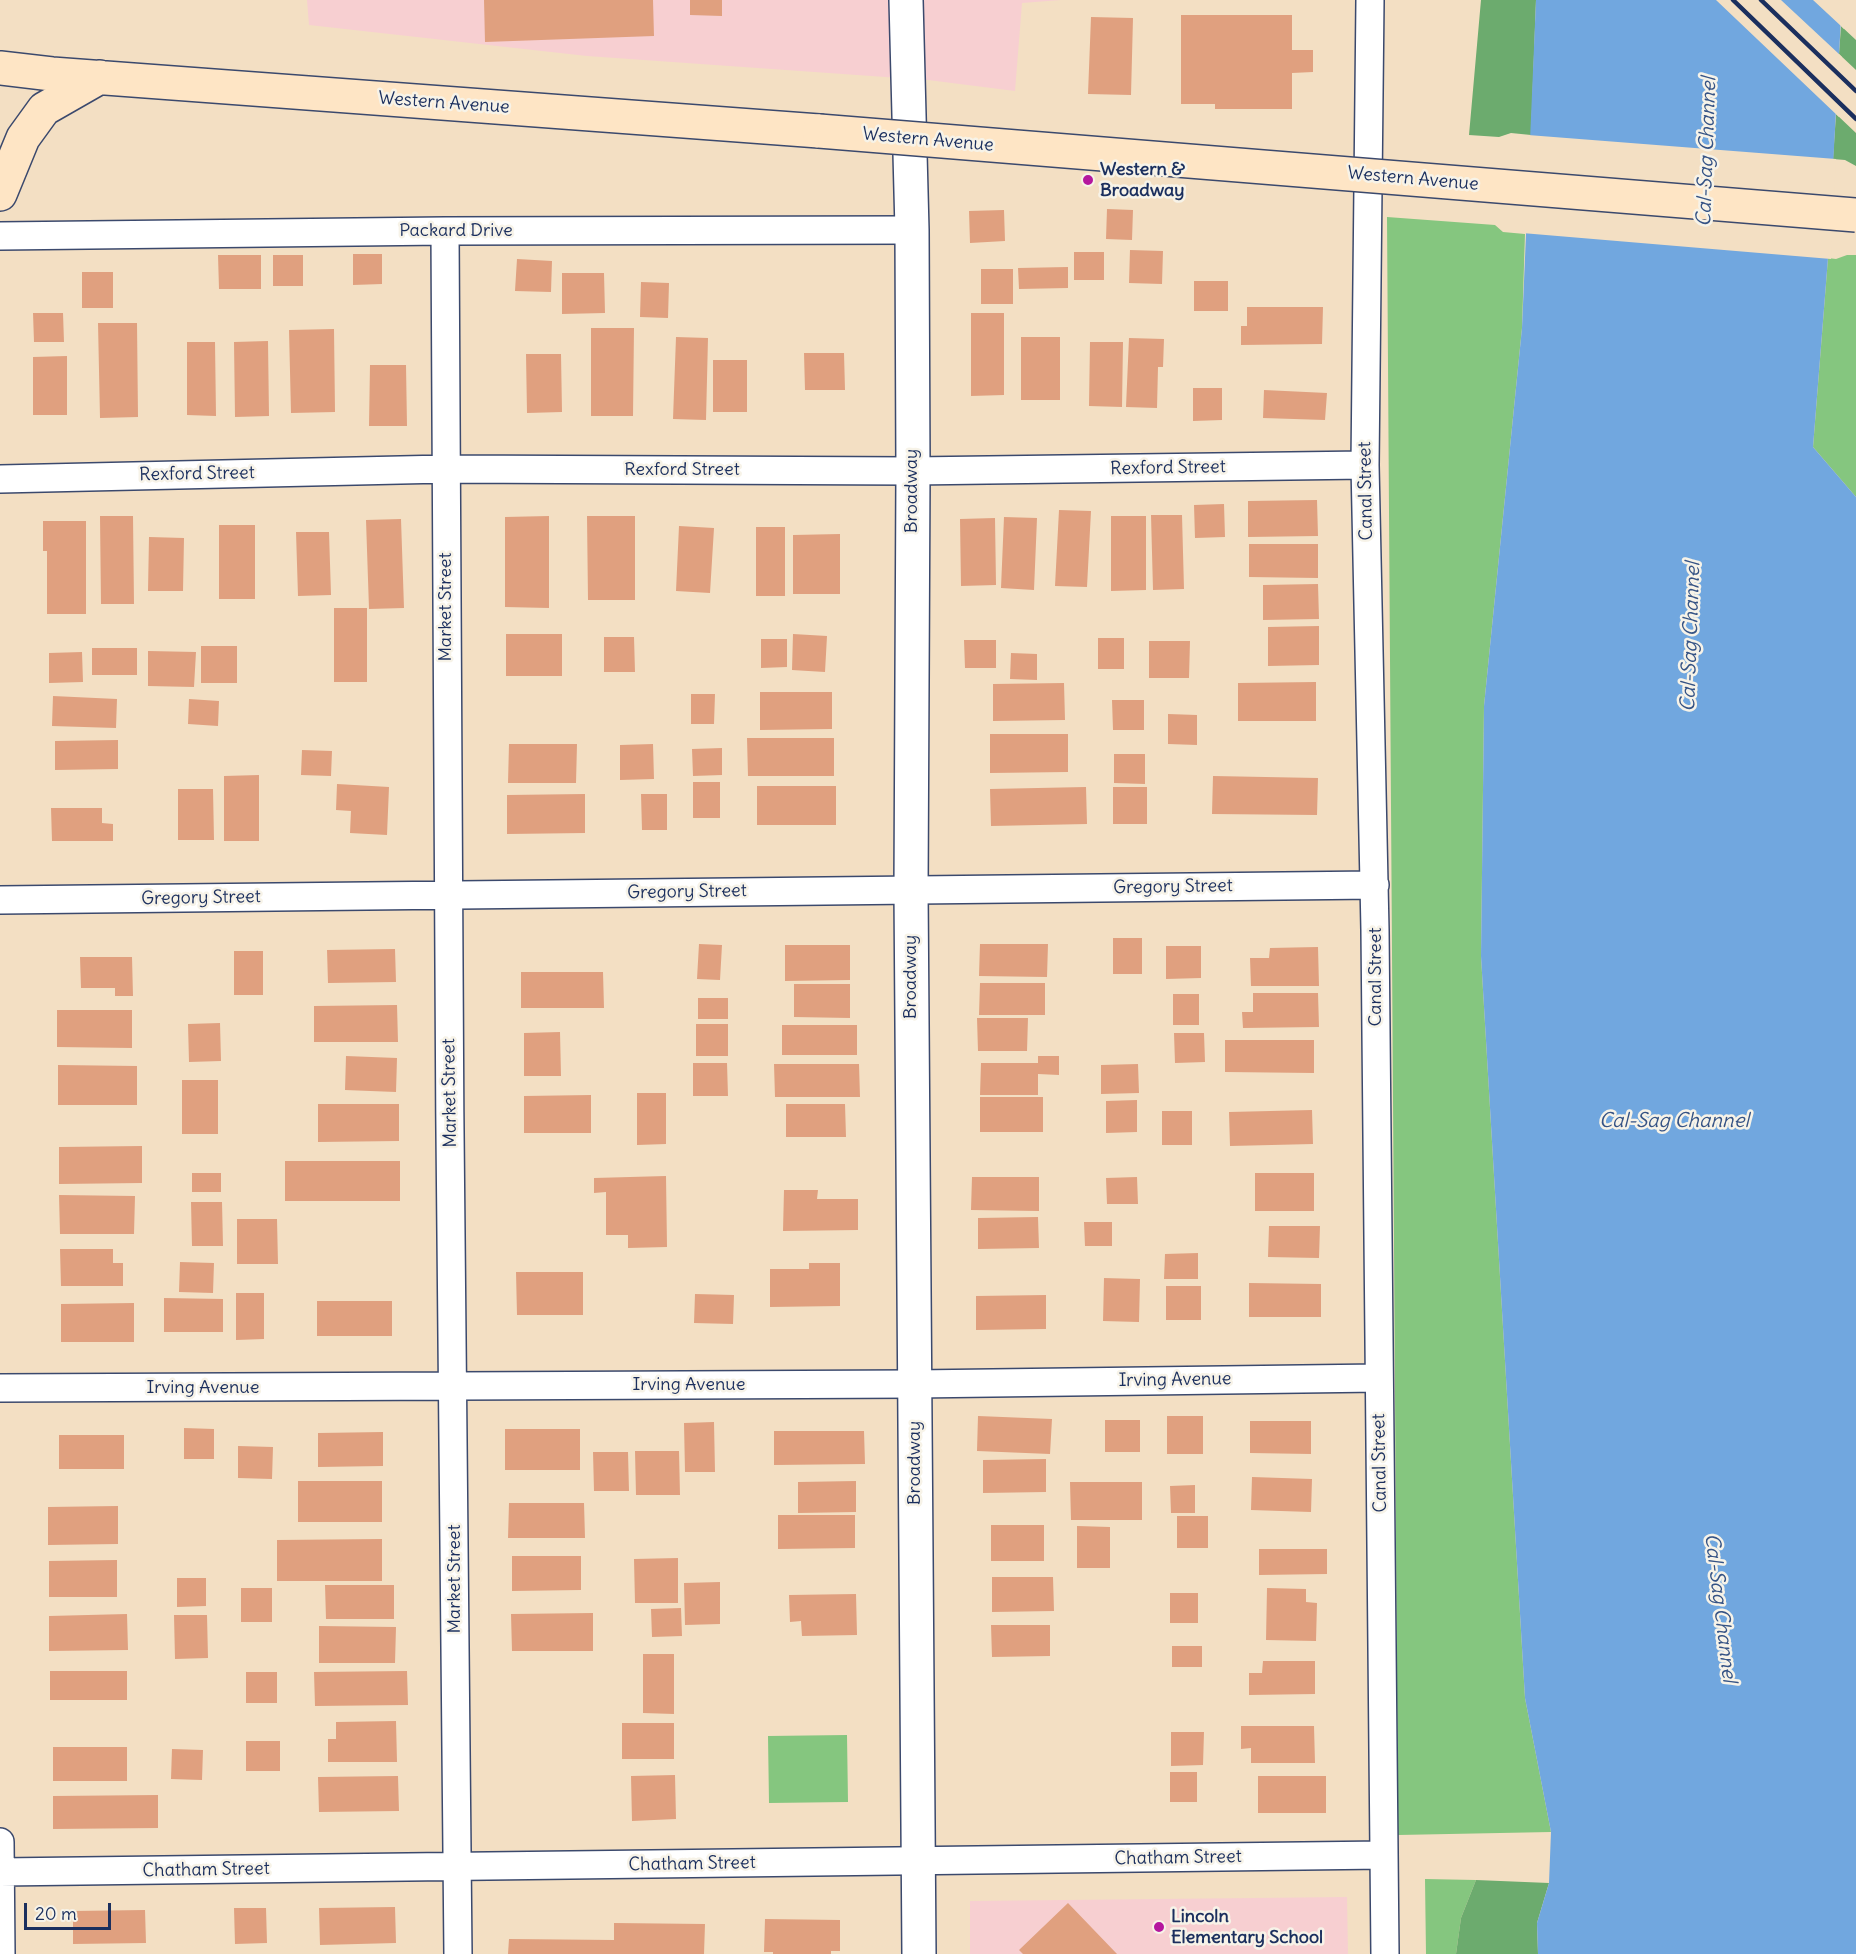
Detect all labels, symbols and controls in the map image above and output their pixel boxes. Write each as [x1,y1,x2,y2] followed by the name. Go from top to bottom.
[1692,77,1722,227] water label: Cal-Sag Channel
[378,88,510,118] street label: Western Avenue
[862,124,994,156] street label: Western Avenue
[1100,159,1185,201] place label: Western & Broadway
[1347,163,1479,195] street label: Western Avenue
[1081,173,1095,187] marker: Western & Broadway
[399,220,513,242] street label: Packard Drive
[1354,441,1378,541] street label: Canal Street
[901,449,923,533] street label: Broadway
[1110,456,1226,480] street label: Rexford Street
[624,459,740,481] street label: Rexford Street
[139,462,255,486] street label: Rexford Street
[435,552,457,662] street label: Market Street
[1676,562,1706,712] water label: Cal-Sag Channel
[1113,875,1233,899] street label: Gregory Street
[627,880,747,904] street label: Gregory Street
[141,886,261,910] street label: Gregory Street
[1365,927,1387,1027] street label: Canal Street
[900,935,922,1019] street label: Broadway
[438,1038,462,1148] street label: Market Street
[1599,1109,1749,1133] water label: Cal-Sag Channel
[1118,1368,1232,1392] street label: Irving Avenue
[633,1374,745,1396] street label: Irving Avenue
[147,1377,259,1399] street label: Irving Avenue
[1368,1413,1392,1513] street label: Canal Street
[904,1421,926,1505] street label: Broadway
[444,1524,466,1634] street label: Market Street
[1699,1532,1741,1684] water label: Cal-Sag Channel
[1114,1846,1242,1870] street label: Chatham Street
[628,1852,756,1876] street label: Chatham Street
[142,1858,270,1882] street label: Chatham Street
[27,1891,114,1929] scale bar
[35,1902,77,1925] text: 20 m
[1171,1906,1323,1948] place label: Lincoln Elementary School
[1152,1920,1166,1934] marker: Lincoln Elementary School

